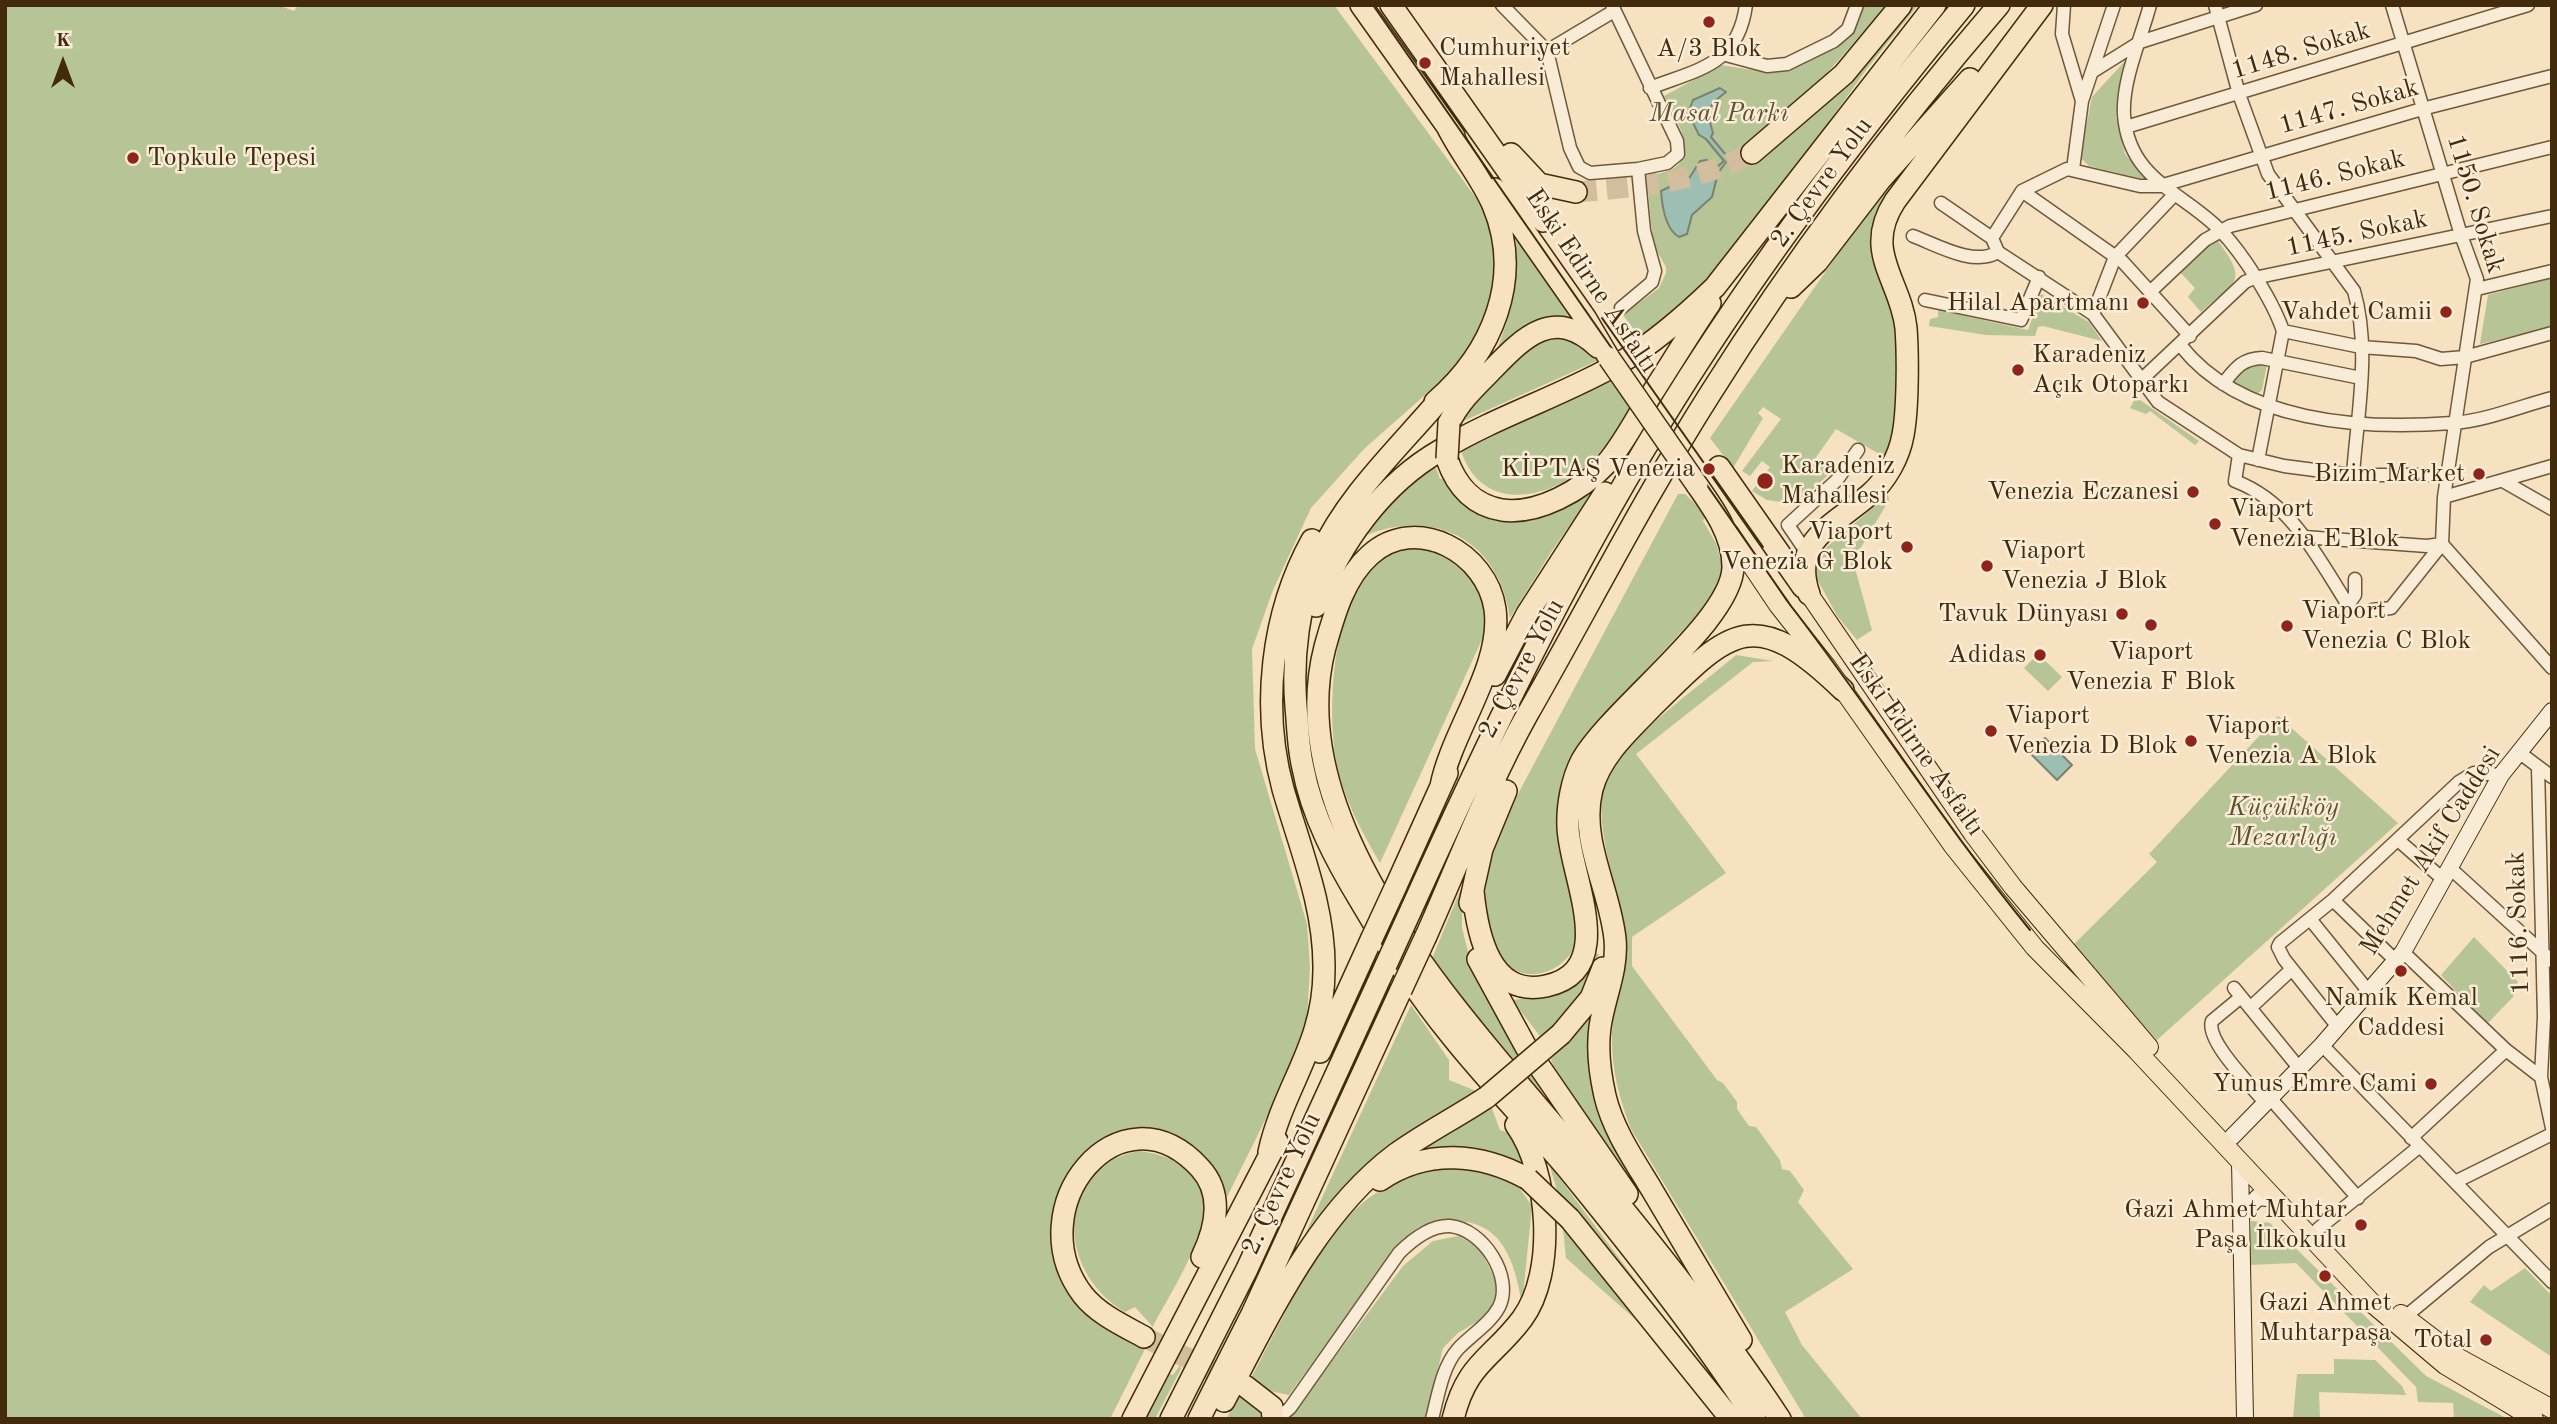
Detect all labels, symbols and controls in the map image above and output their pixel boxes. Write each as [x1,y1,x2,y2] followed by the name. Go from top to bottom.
[1701,14,1717,30] marker: A/3 Blok
[2228,15,2374,87] street label: 1148. Sokak
[28,28,98,98] north arrow
[56,32,70,51] text: K
[1439,32,1570,94] place label: Cumhuriyet Mahallesi
[1656,33,1762,65] place label: A/3 Blok
[1417,55,1433,71] marker: Cumhuriyet Mahallesi
[2276,72,2422,142] street label: 1147. Sokak
[1649,98,1789,130] park label: Masal Parkı
[1764,112,1880,254] street label: 2. Çevre Yolu
[2439,131,2511,277] street label: 1150. Sokak
[147,142,316,174] place label: Topkule Tepesi
[2261,143,2409,209] street label: 1146. Sokak
[125,150,141,166] marker: Topkule Tepesi
[1518,183,1664,379] street label: Eski Edirne Asfaltı
[2283,204,2431,264] street label: 1145. Sokak
[1947,287,2129,319] place label: Hilal Apartmanı
[2135,295,2151,311] marker: Hilal Apartmanı
[2280,296,2432,328] place label: Vahdet Camii
[2438,304,2454,320] marker: Vahdet Camii
[2032,339,2189,400] place label: Karadeniz Açık Otoparkı
[2010,362,2026,378] marker: Karadeniz Açık Otoparkı
[1781,450,1895,512] place label: Karadeniz Mahallesi
[1501,453,1695,485] place label: KİPTAŞ Venezia
[2314,458,2465,490] place label: Bizim Market
[1701,461,1717,477] marker: KİPTAŞ Venezia
[2471,466,2487,482] marker: Bizim Market
[1755,471,1775,491] marker: Karadeniz Mahallesi
[1987,476,2179,508] place label: Venezia Eczanesi
[2185,484,2201,500] marker: Venezia Eczanesi
[2229,493,2400,554] place label: Viaport Venezia E Blok
[1722,516,1893,578] place label: Viaport Venezia G Blok
[2207,516,2223,532] marker: Viaport Venezia E Blok
[2001,535,2168,596] place label: Viaport Venezia J Blok
[1899,539,1915,555] marker: Viaport Venezia G Blok
[1979,558,1995,574] marker: Viaport Venezia J Blok
[1472,594,1572,744] street label: 2. Çevre Yolu
[2301,595,2471,656] place label: Viaport Venezia C Blok
[1938,598,2108,630] place label: Tavuk Dünyası
[2114,606,2130,622] marker: Tavuk Dünyası
[2143,617,2159,633] marker: Viaport Venezia F Blok
[2279,618,2295,634] marker: Viaport Venezia C Blok
[2066,636,2236,698] place label: Viaport Venezia F Blok
[1948,639,2026,671] place label: Adidas
[2032,647,2048,663] marker: Adidas
[1841,648,1991,842] street label: Eski Edirne Asfaltı
[2005,700,2178,762] place label: Viaport Venezia D Blok
[2205,710,2378,772] place label: Viaport Venezia A Blok
[1983,723,1999,739] marker: Viaport Venezia D Blok
[2183,733,2199,749] marker: Viaport Venezia A Blok
[2354,741,2508,961] street label: Mehmet Akif Caddesi
[2227,792,2339,854] park label: Küçükköy Mezarlığı
[2501,851,2537,995] street label: 1116. Sokak
[2393,963,2409,979] marker: Namık Kemal Caddesi
[2324,982,2478,1044] place label: Namık Kemal Caddesi
[2212,1068,2417,1100] place label: Yunus Emre Cami
[2423,1076,2439,1092] marker: Yunus Emre Cami
[1235,1108,1329,1260] street label: 2. Çevre Yolu
[2124,1194,2347,1256] place label: Gazi Ahmet Muhtar Paşa İlkokulu
[2353,1217,2369,1233] marker: Gazi Ahmet Muhtar Paşa İlkokulu
[2317,1268,2333,1284] marker: Gazi Ahmet Muhtarpaşa
[2258,1287,2392,1348] place label: Gazi Ahmet Muhtarpaşa
[2413,1324,2472,1356] place label: Total
[2478,1332,2494,1348] marker: Total

